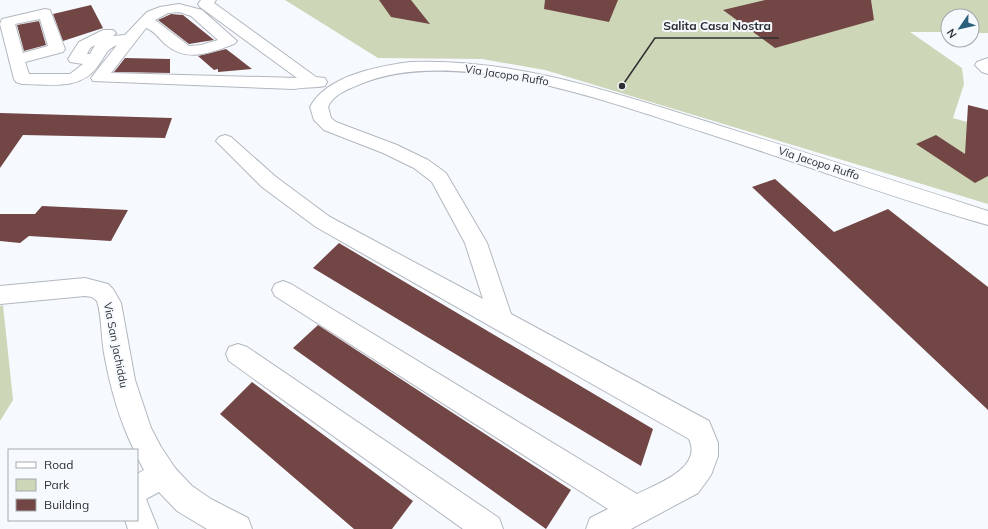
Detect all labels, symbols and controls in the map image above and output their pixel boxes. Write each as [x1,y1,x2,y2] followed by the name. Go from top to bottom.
[940,8,980,48] north arrow
[655,14,779,38] callout: Salita Casa Nostra
[663,18,771,33] text: Salita Casa Nostra
[944,26,960,41] text: N
[464,61,550,89] street label: Via Jacopo Ruffo
[777,143,861,183] street label: Via Jacopo Ruffo
[101,301,131,389] street label: Via San Jachiddu
[8,449,138,521] legend
[44,457,73,472] text: Road
[44,477,70,492] text: Park
[44,497,89,512] text: Building

